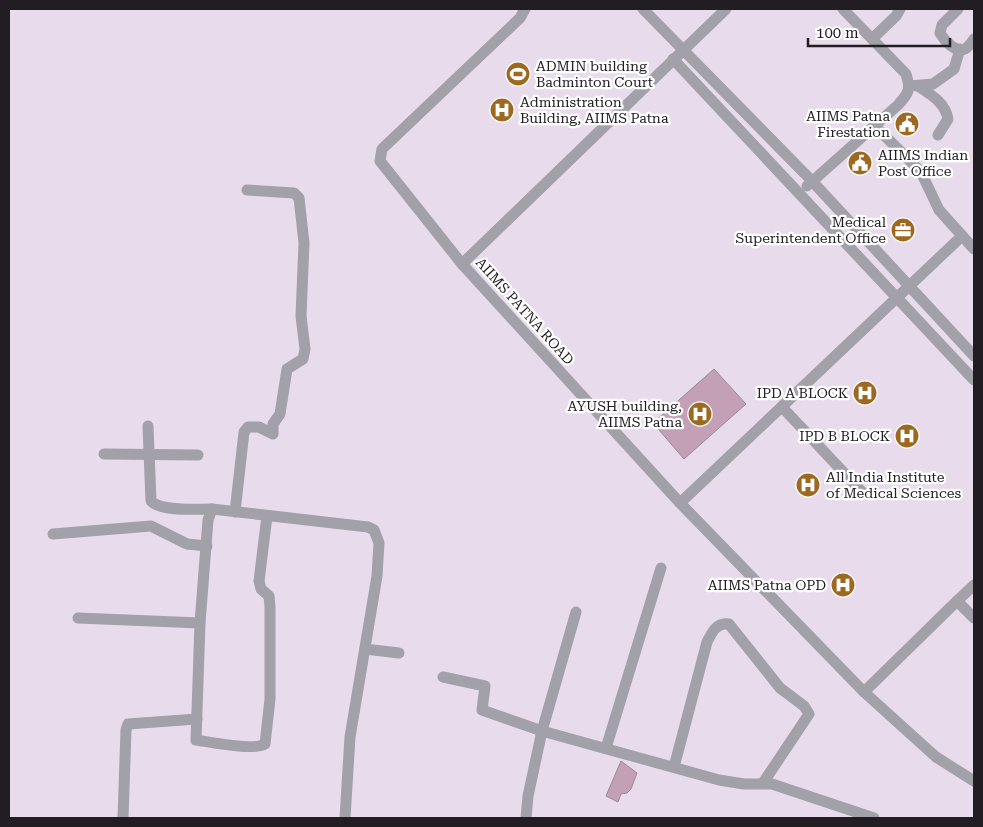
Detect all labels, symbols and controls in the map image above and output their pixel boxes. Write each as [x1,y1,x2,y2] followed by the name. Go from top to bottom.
[808,15,950,47] scale bar
[816,24,859,42] text: 100 m
[536,58,653,90] place label: ADMIN building Badminton Court
[505,61,531,87] sports icon: ADMIN building Badminton Court
[520,94,669,126] place label: Administration Building, AIIMS Patna
[489,97,515,123] hospital icon: Administration Building, AIIMS Patna
[806,108,890,140] place label: AIIMS Patna Firestation
[894,111,920,137] public building icon: AIIMS Patna Firestation
[878,147,968,179] place label: AIIMS Indian Post Office
[847,150,873,176] public building icon: AIIMS Indian Post Office
[736,214,887,246] place label: Medical Superintendent Office
[890,217,916,243] office icon: Medical Superintendent Office
[473,254,577,368] street label: AIIMS PATNA ROAD
[852,380,878,406] hospital icon: IPD A BLOCK
[757,385,848,401] place label: IPD A BLOCK
[567,398,682,430] place label: AYUSH building, AIIMS Patna
[687,401,713,427] hospital icon: AYUSH building, AIIMS Patna
[894,423,920,449] hospital icon: IPD B BLOCK
[799,428,890,444] place label: IPD B BLOCK
[826,469,962,501] place label: All India Institute of Medical Sciences
[795,472,821,498] hospital icon: All India Institute of Medical Sciences
[830,572,856,598] hospital icon: AIIMS Patna OPD
[708,577,826,593] place label: AIIMS Patna OPD

